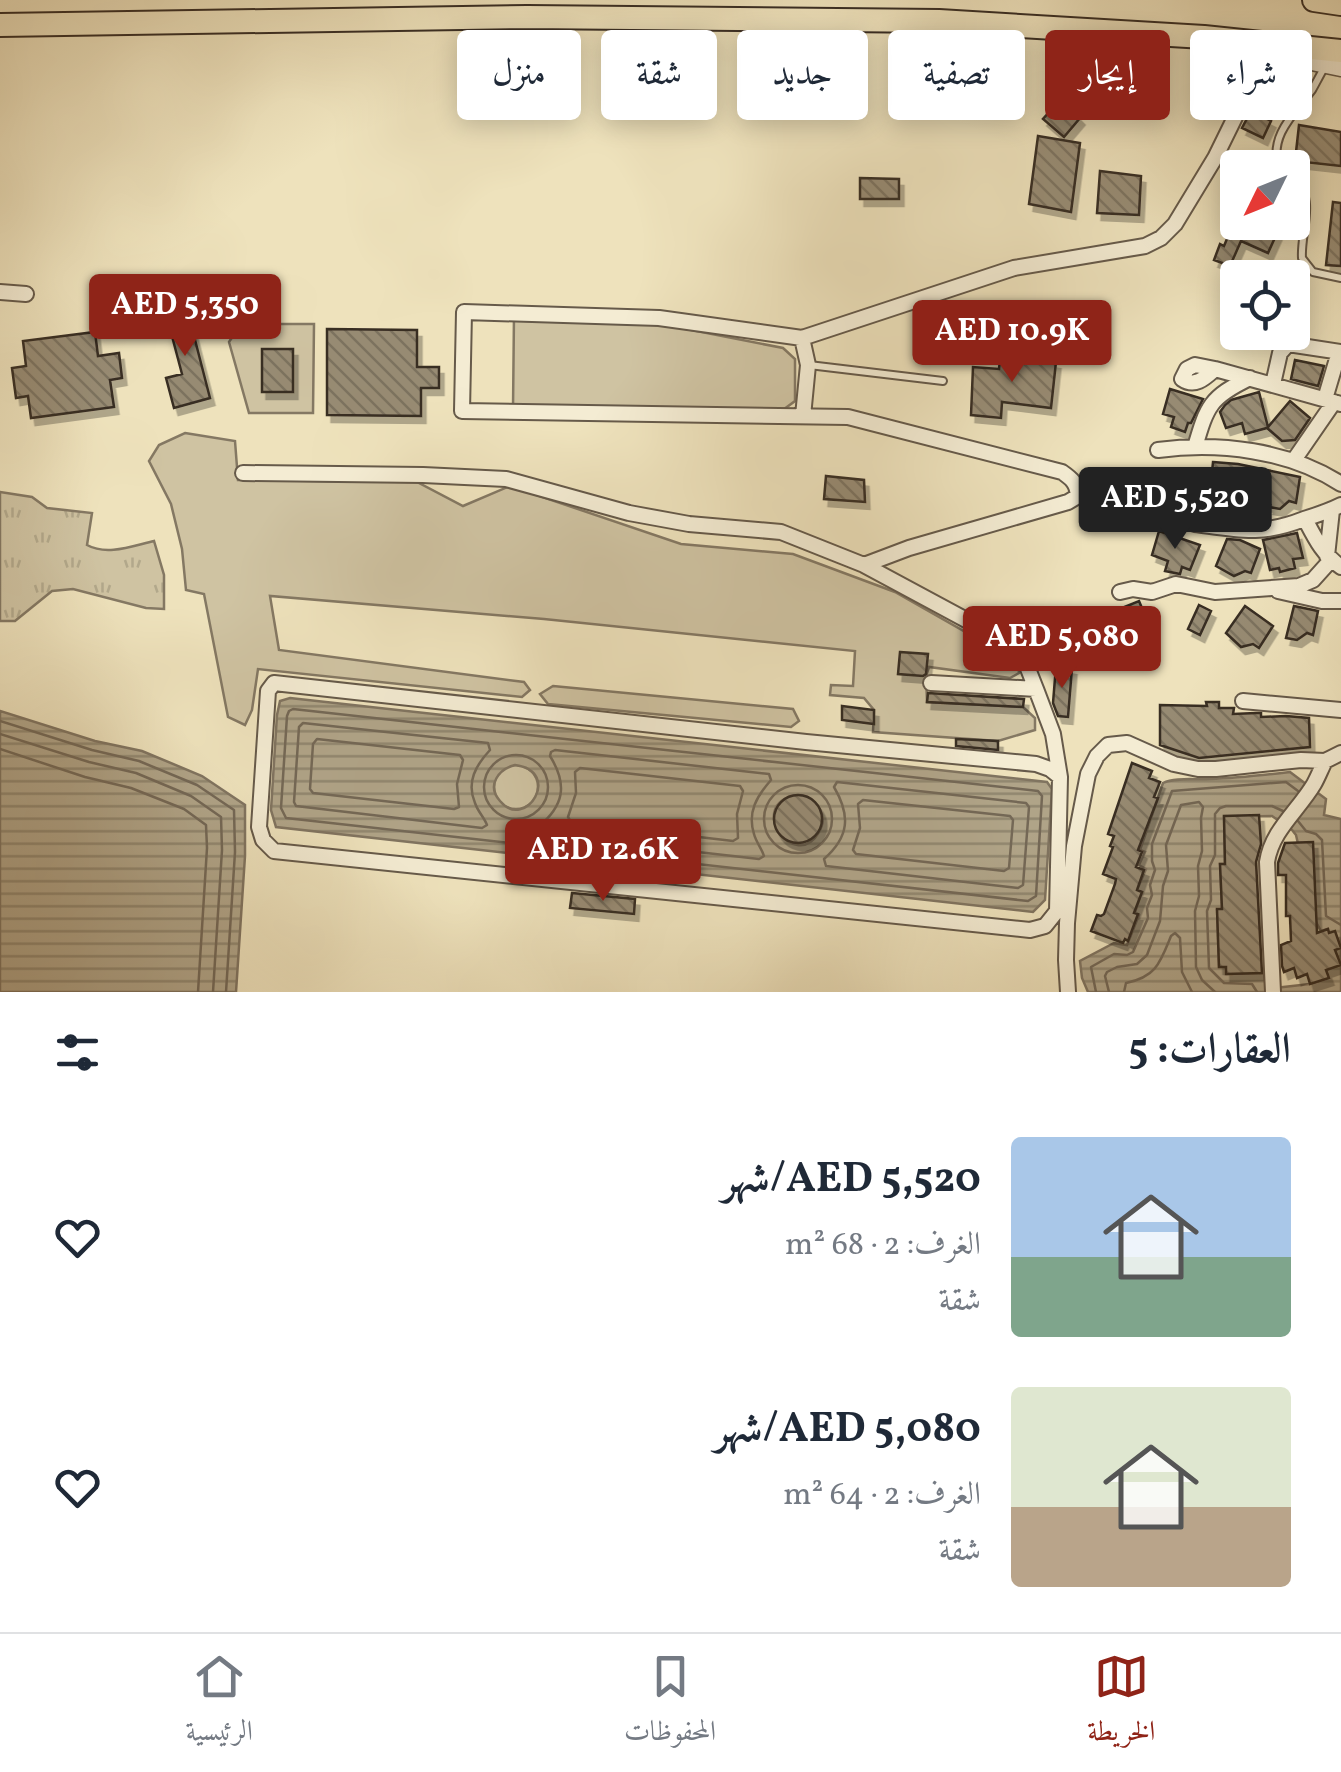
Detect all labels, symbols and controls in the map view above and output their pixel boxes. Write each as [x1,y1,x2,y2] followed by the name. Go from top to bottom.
[457,30,581,120] chip: منزل
[601,30,717,120] chip: شقة
[737,30,868,120] chip: جديد
[888,30,1025,120] chip: تصفية
[1045,30,1170,120] chip: إيجار
[1190,30,1312,120] chip: شراء
[1220,150,1310,240] north arrow
[1220,150,1310,350] map controls
[1220,260,1310,350] button: locate
[71,274,299,359] pin: AED 5,350
[111,284,259,328] text: AED 5,350
[898,300,1126,385] pin: AED 10.9K
[934,310,1090,354] text: AED 10.9K
[1061,467,1289,552] pin: AED 5,520
[1101,477,1249,521] text: AED 5,520
[948,606,1176,691] pin: AED 5,080
[985,616,1139,660] text: AED 5,080
[489,819,717,904] pin: AED 12.6K
[527,829,679,873] text: AED 12.6K
[1128,1022,1291,1081] text: العقارات: 5
[50,1025,105,1080] icon: filters
[722,1151,981,1210] text: AED 5,520/شهر
[1091,1177,1211,1297] icon: home
[50,1210,105,1265] icon: heart
[785,1224,981,1268] text: الغرف: 2 · 68 m²
[939,1280,981,1324] text: شقة
[714,1401,981,1460] text: AED 5,080/شهر
[1091,1427,1211,1547] icon: home
[50,1460,105,1515] icon: heart
[783,1474,981,1518] text: الغرف: 2 · 64 m²
[939,1530,981,1574] text: شقة
[186,1649,253,1758] tab: الرئيسية
[624,1649,716,1758] tab: المحفوظات
[1087,1649,1155,1758] tab: الخريطة

